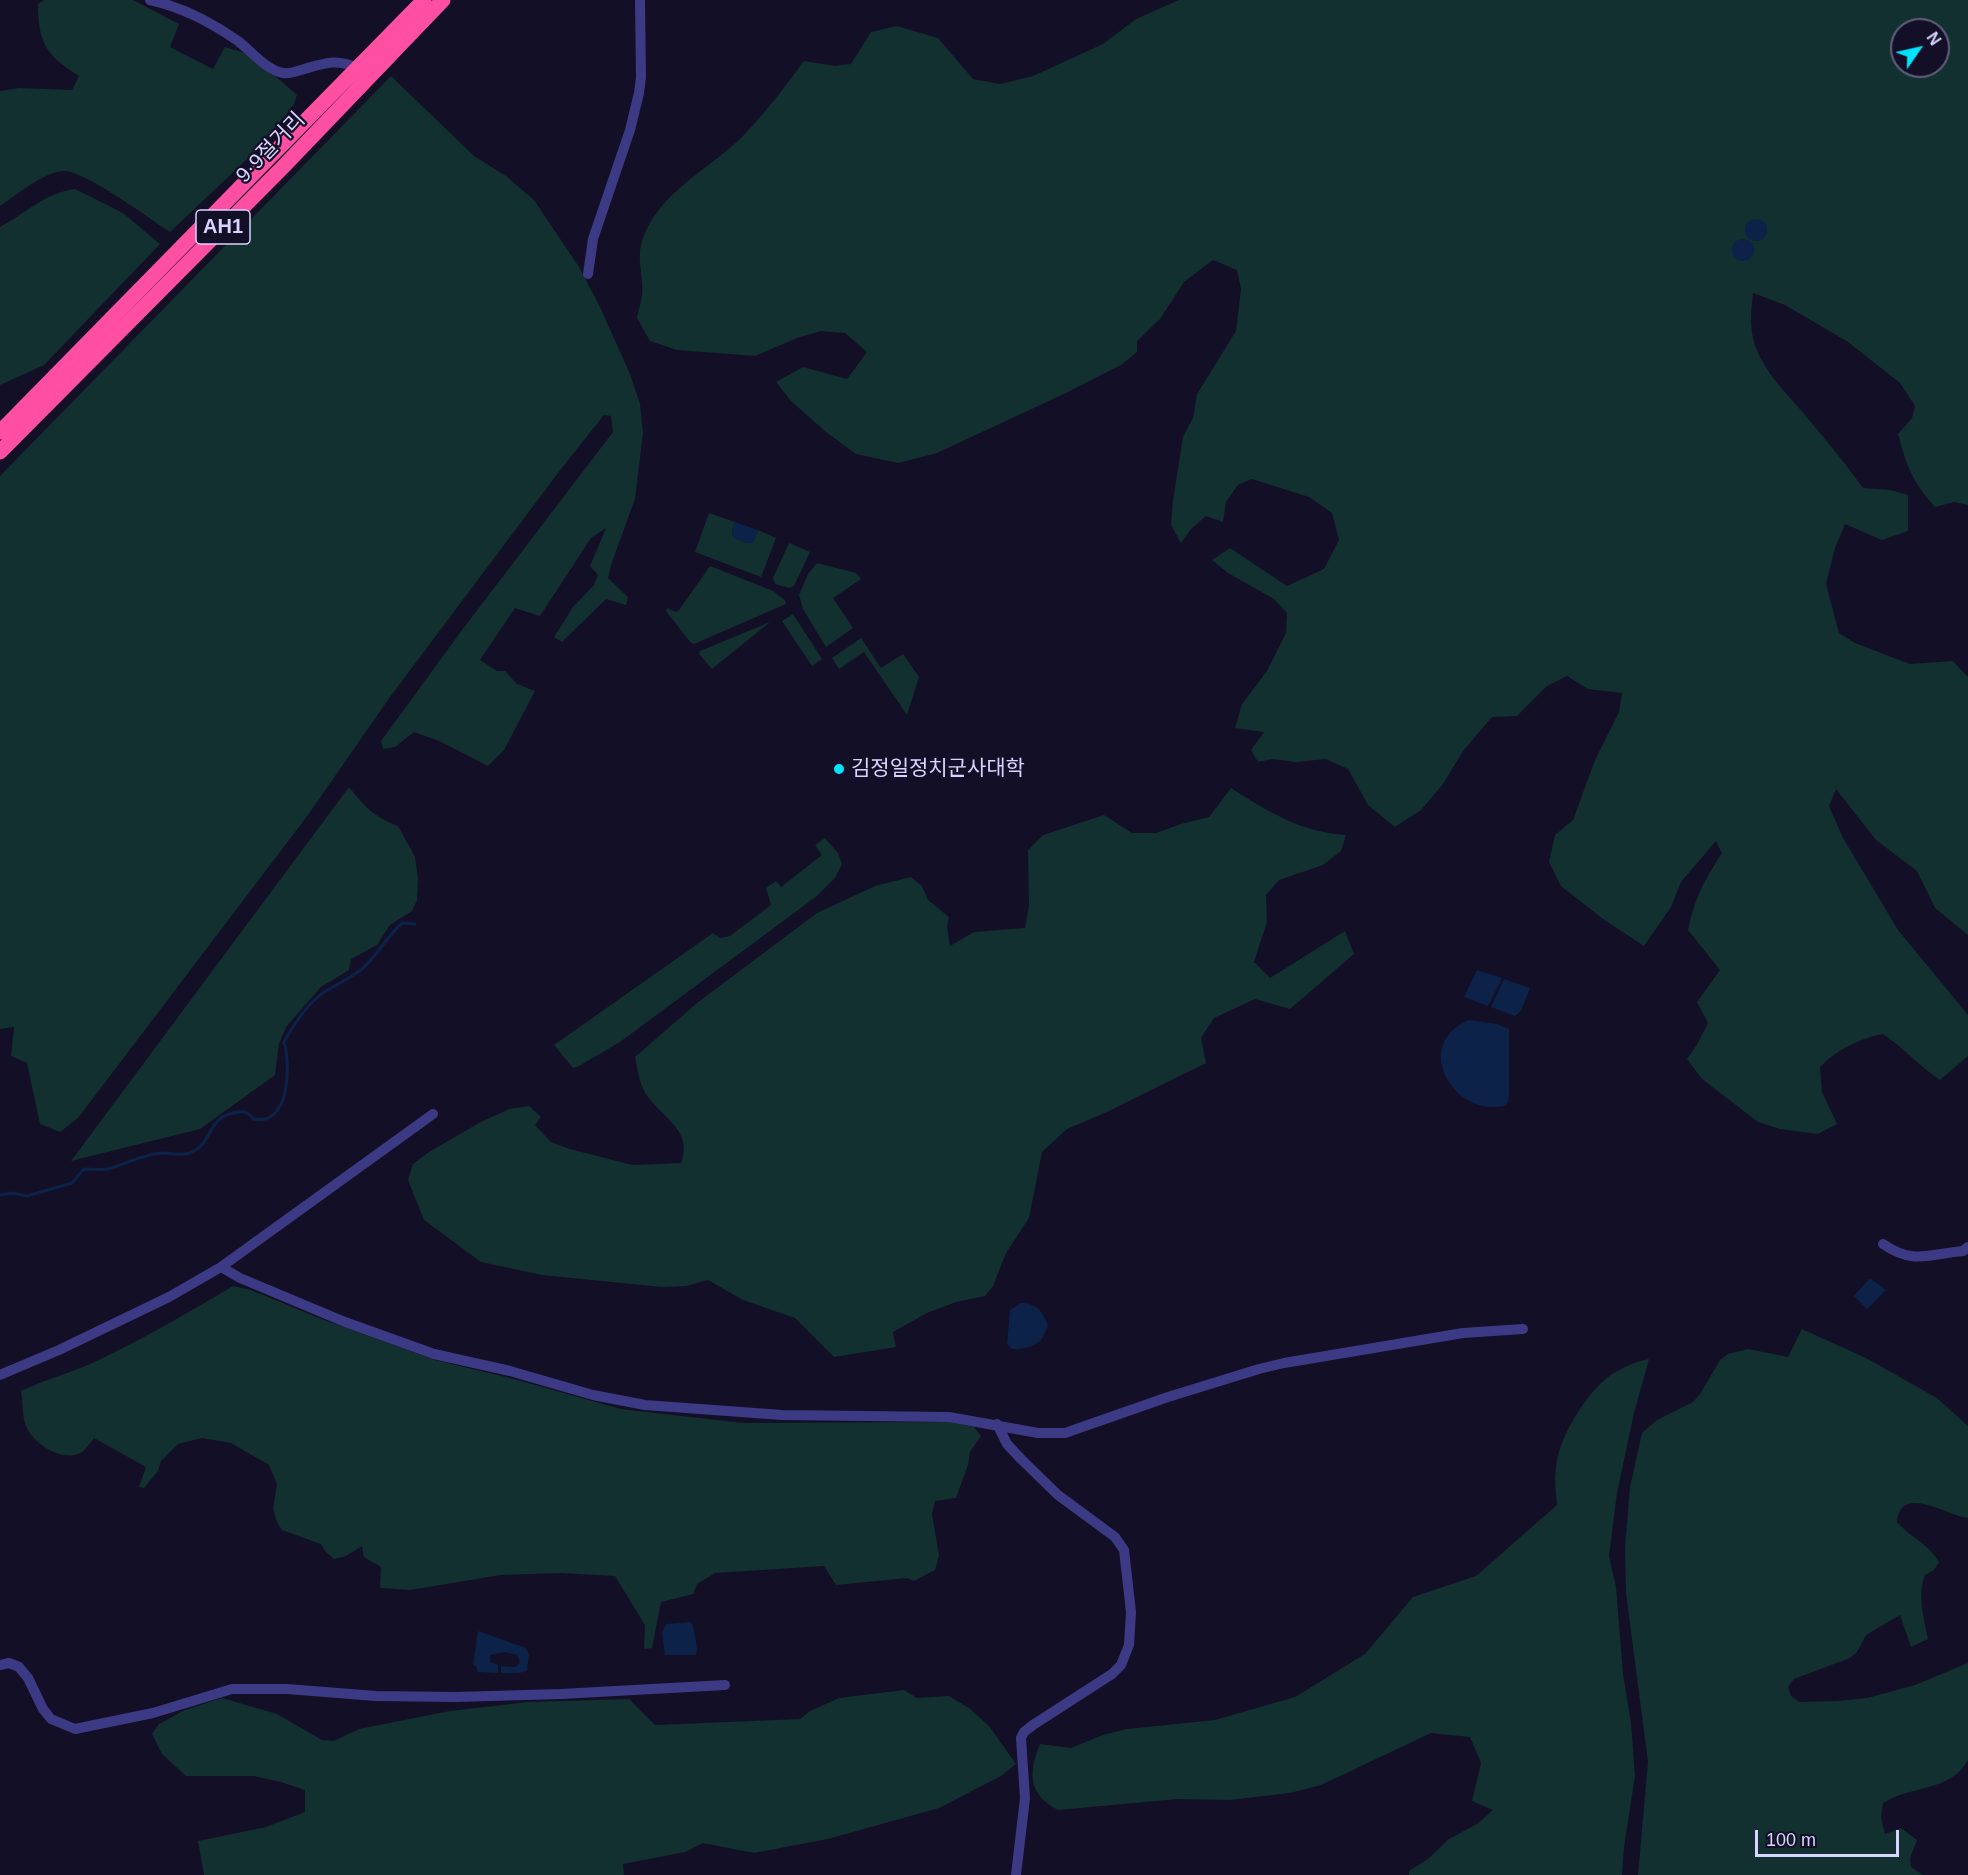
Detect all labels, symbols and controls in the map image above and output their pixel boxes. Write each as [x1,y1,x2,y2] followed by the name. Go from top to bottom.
[1890,18,1950,78] north arrow
[1923,29,1944,48] text: N
[231,107,311,189] street label: 9·9절거리
[196,210,250,244] road number: AH1
[851,756,1025,782] place label: 김정일정치군사대학
[832,762,846,776] marker: 김정일정치군사대학
[1758,1818,1902,1856] scale bar
[1766,1830,1816,1850] text: 100 m

